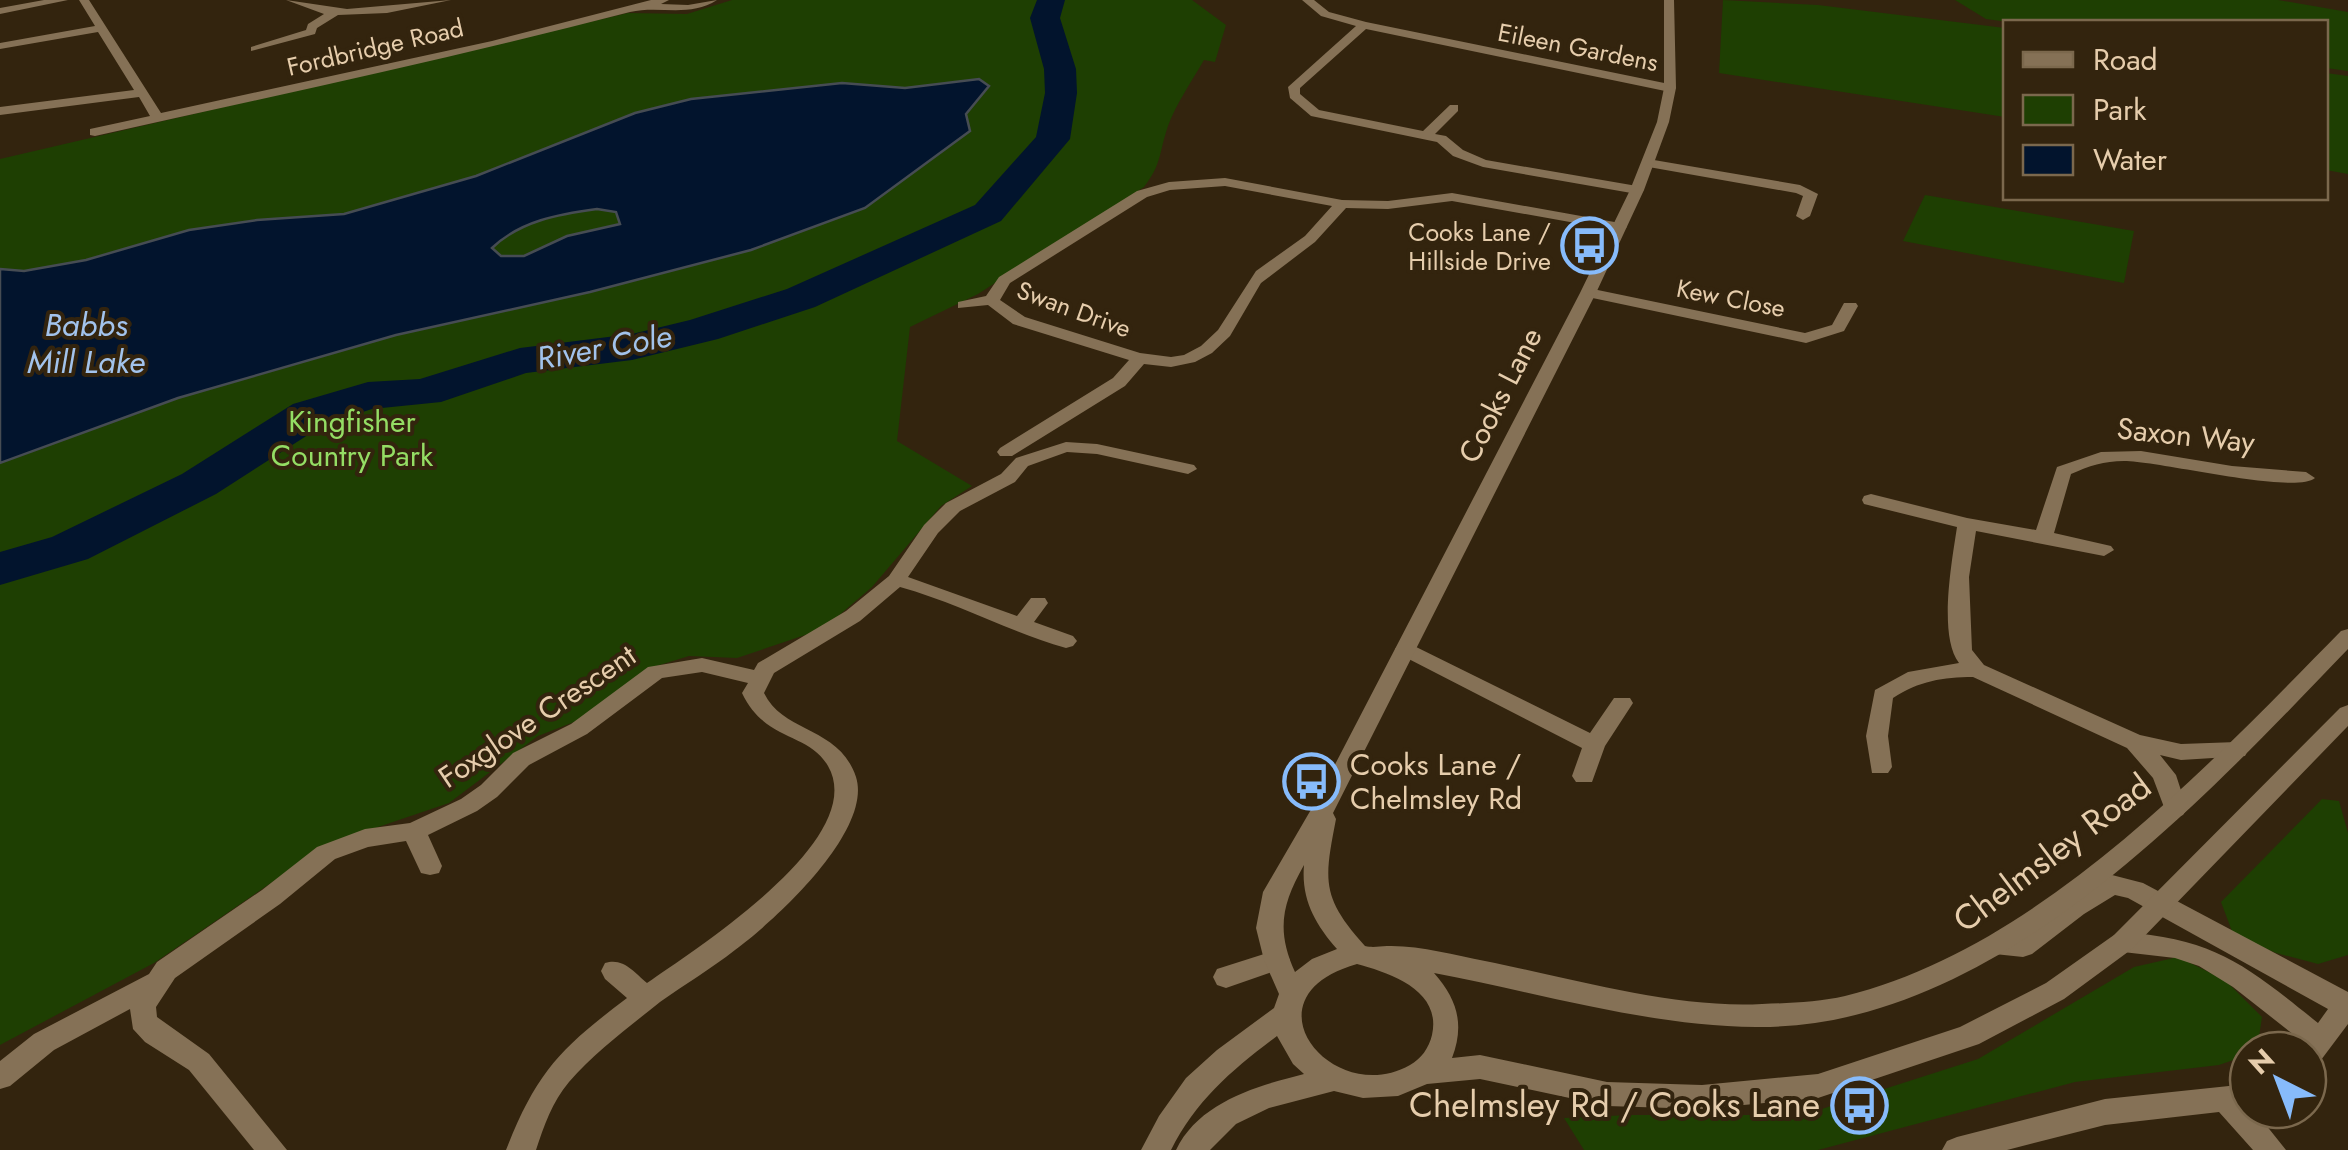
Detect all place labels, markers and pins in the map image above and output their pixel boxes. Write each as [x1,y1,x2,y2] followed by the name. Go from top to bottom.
[1408,214,1551,279] place label: Cooks Lane / Hillside Drive
[1560,216,1620,276] bus stop icon: Cooks Lane / Hillside Drive
[1350,743,1522,820] place label: Cooks Lane / Chelmsley Rd
[1281,751,1341,811] bus stop icon: Cooks Lane / Chelmsley Rd
[1829,1075,1889,1135] bus stop icon: Chelmsley Rd / Cooks Lane
[1409,1080,1820,1130] place label: Chelmsley Rd / Cooks Lane

